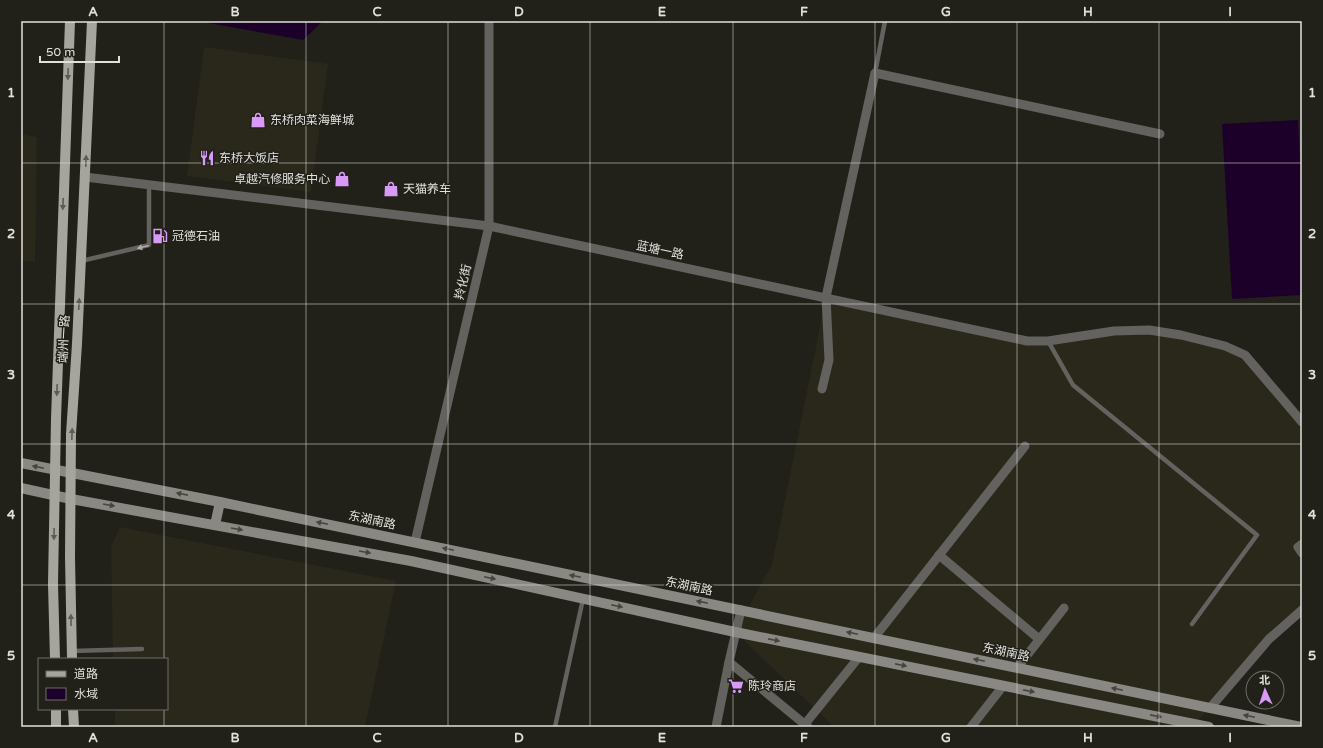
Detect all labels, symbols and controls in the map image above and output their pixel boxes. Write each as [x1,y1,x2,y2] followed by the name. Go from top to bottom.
[88,4,98,20] text: A
[230,4,240,20] text: B
[372,4,382,20] text: C
[514,4,524,20] text: D
[658,4,666,20] text: E
[800,4,808,20] text: F
[941,4,951,20] text: G
[1083,4,1093,20] text: H
[1228,4,1232,20] text: I
[40,38,119,64] scale bar
[46,45,75,59] text: 50 m
[65,68,71,81] one-way arrow
[7,85,15,101] text: 1
[1308,85,1316,101] text: 1
[249,111,267,129] shop icon: 东桥肉菜海鲜城
[270,113,354,127] place label: 东桥肉菜海鲜城
[198,149,216,167] restaurant icon: 东桥大饭店
[219,151,279,165] place label: 东桥大饭店
[82,155,89,167] one-way arrow
[333,170,351,188] shop icon: 卓越汽修服务中心
[234,172,330,186] place label: 卓越汽修服务中心
[382,180,400,198] shop icon: 天猫养车
[403,182,451,196] place label: 天猫养车
[60,198,67,210] one-way arrow
[7,226,15,242] text: 2
[1308,226,1316,242] text: 2
[151,227,169,245] fuel station icon: 冠德石油
[172,229,220,243] place label: 冠德石油
[635,238,685,262] street label: 蓝塘一路
[136,244,148,250] one-way arrow
[452,263,474,301] street label: 羚化街
[76,297,82,310] one-way arrow
[56,315,72,363] street label: 端州一路
[7,367,15,383] text: 3
[1308,367,1316,383] text: 3
[54,384,60,397] one-way arrow
[68,428,75,440] one-way arrow
[32,463,44,469] one-way arrow
[176,491,188,497] one-way arrow
[103,502,115,508] one-way arrow
[7,507,16,523] text: 4
[1308,507,1317,523] text: 4
[347,508,397,532] street label: 东湖南路
[316,519,329,525] one-way arrow
[231,526,243,532] one-way arrow
[51,528,57,541] one-way arrow
[442,546,454,552] one-way arrow
[359,550,371,556] one-way arrow
[569,572,581,578] one-way arrow
[664,574,714,598] street label: 东湖南路
[484,576,496,582] one-way arrow
[696,599,709,605] one-way arrow
[611,604,623,610] one-way arrow
[68,613,74,626] one-way arrow
[845,630,858,636] one-way arrow
[767,637,780,643] one-way arrow
[981,640,1031,664] street label: 东湖南路
[7,648,15,664] text: 5
[1308,648,1316,664] text: 5
[973,656,985,662] one-way arrow
[38,658,168,710] legend
[895,663,907,669] one-way arrow
[74,667,98,681] text: 道路
[1245,670,1285,710] north arrow
[1259,674,1270,687] text: 北
[727,677,745,695] supermarket icon: 陈玲商店
[748,679,796,693] place label: 陈玲商店
[1111,685,1123,691] one-way arrow
[74,687,98,701] text: 水域
[1022,688,1035,694] one-way arrow
[1243,713,1255,719] one-way arrow
[1150,714,1162,720] one-way arrow
[88,730,98,746] text: A
[230,730,240,746] text: B
[372,730,382,746] text: C
[514,730,524,746] text: D
[658,730,666,746] text: E
[800,730,808,746] text: F
[941,730,951,746] text: G
[1083,730,1093,746] text: H
[1228,730,1232,746] text: I

